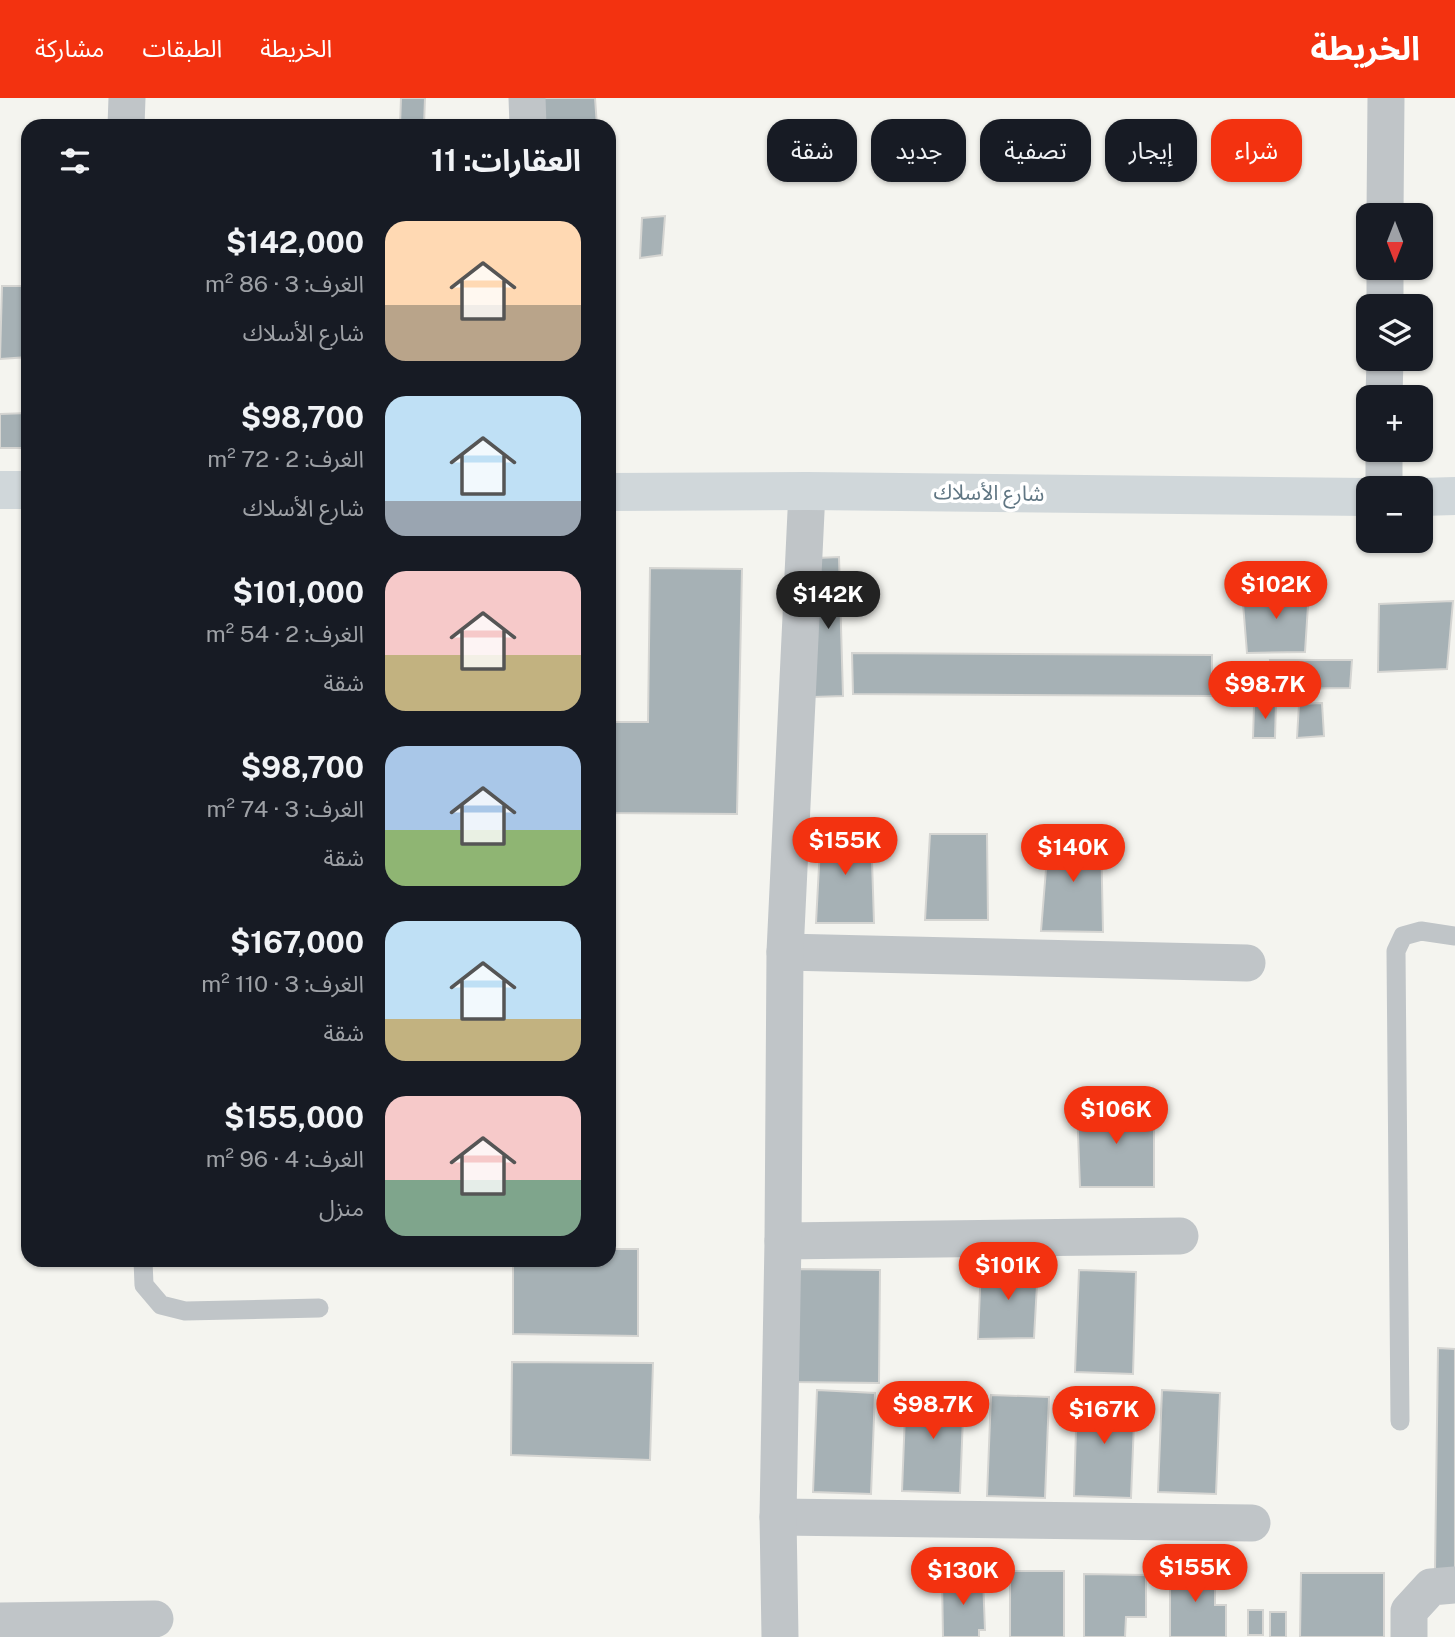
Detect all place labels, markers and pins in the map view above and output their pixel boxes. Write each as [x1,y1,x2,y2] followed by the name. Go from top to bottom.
[1227,561,1325,621] pin: $102K
[779,572,877,631] pin: $142K
[1208,662,1322,721] pin: $98.7K
[796,818,894,877] pin: $155K
[1024,824,1122,884] pin: $140K
[1067,1086,1165,1146] pin: $106K
[959,1242,1057,1302] pin: $101K
[876,1382,990,1441] pin: $98.7K
[1055,1386,1153,1446] pin: $167K
[1146,1544,1244,1604] pin: $155K
[914,1548,1012,1607] pin: $130K

